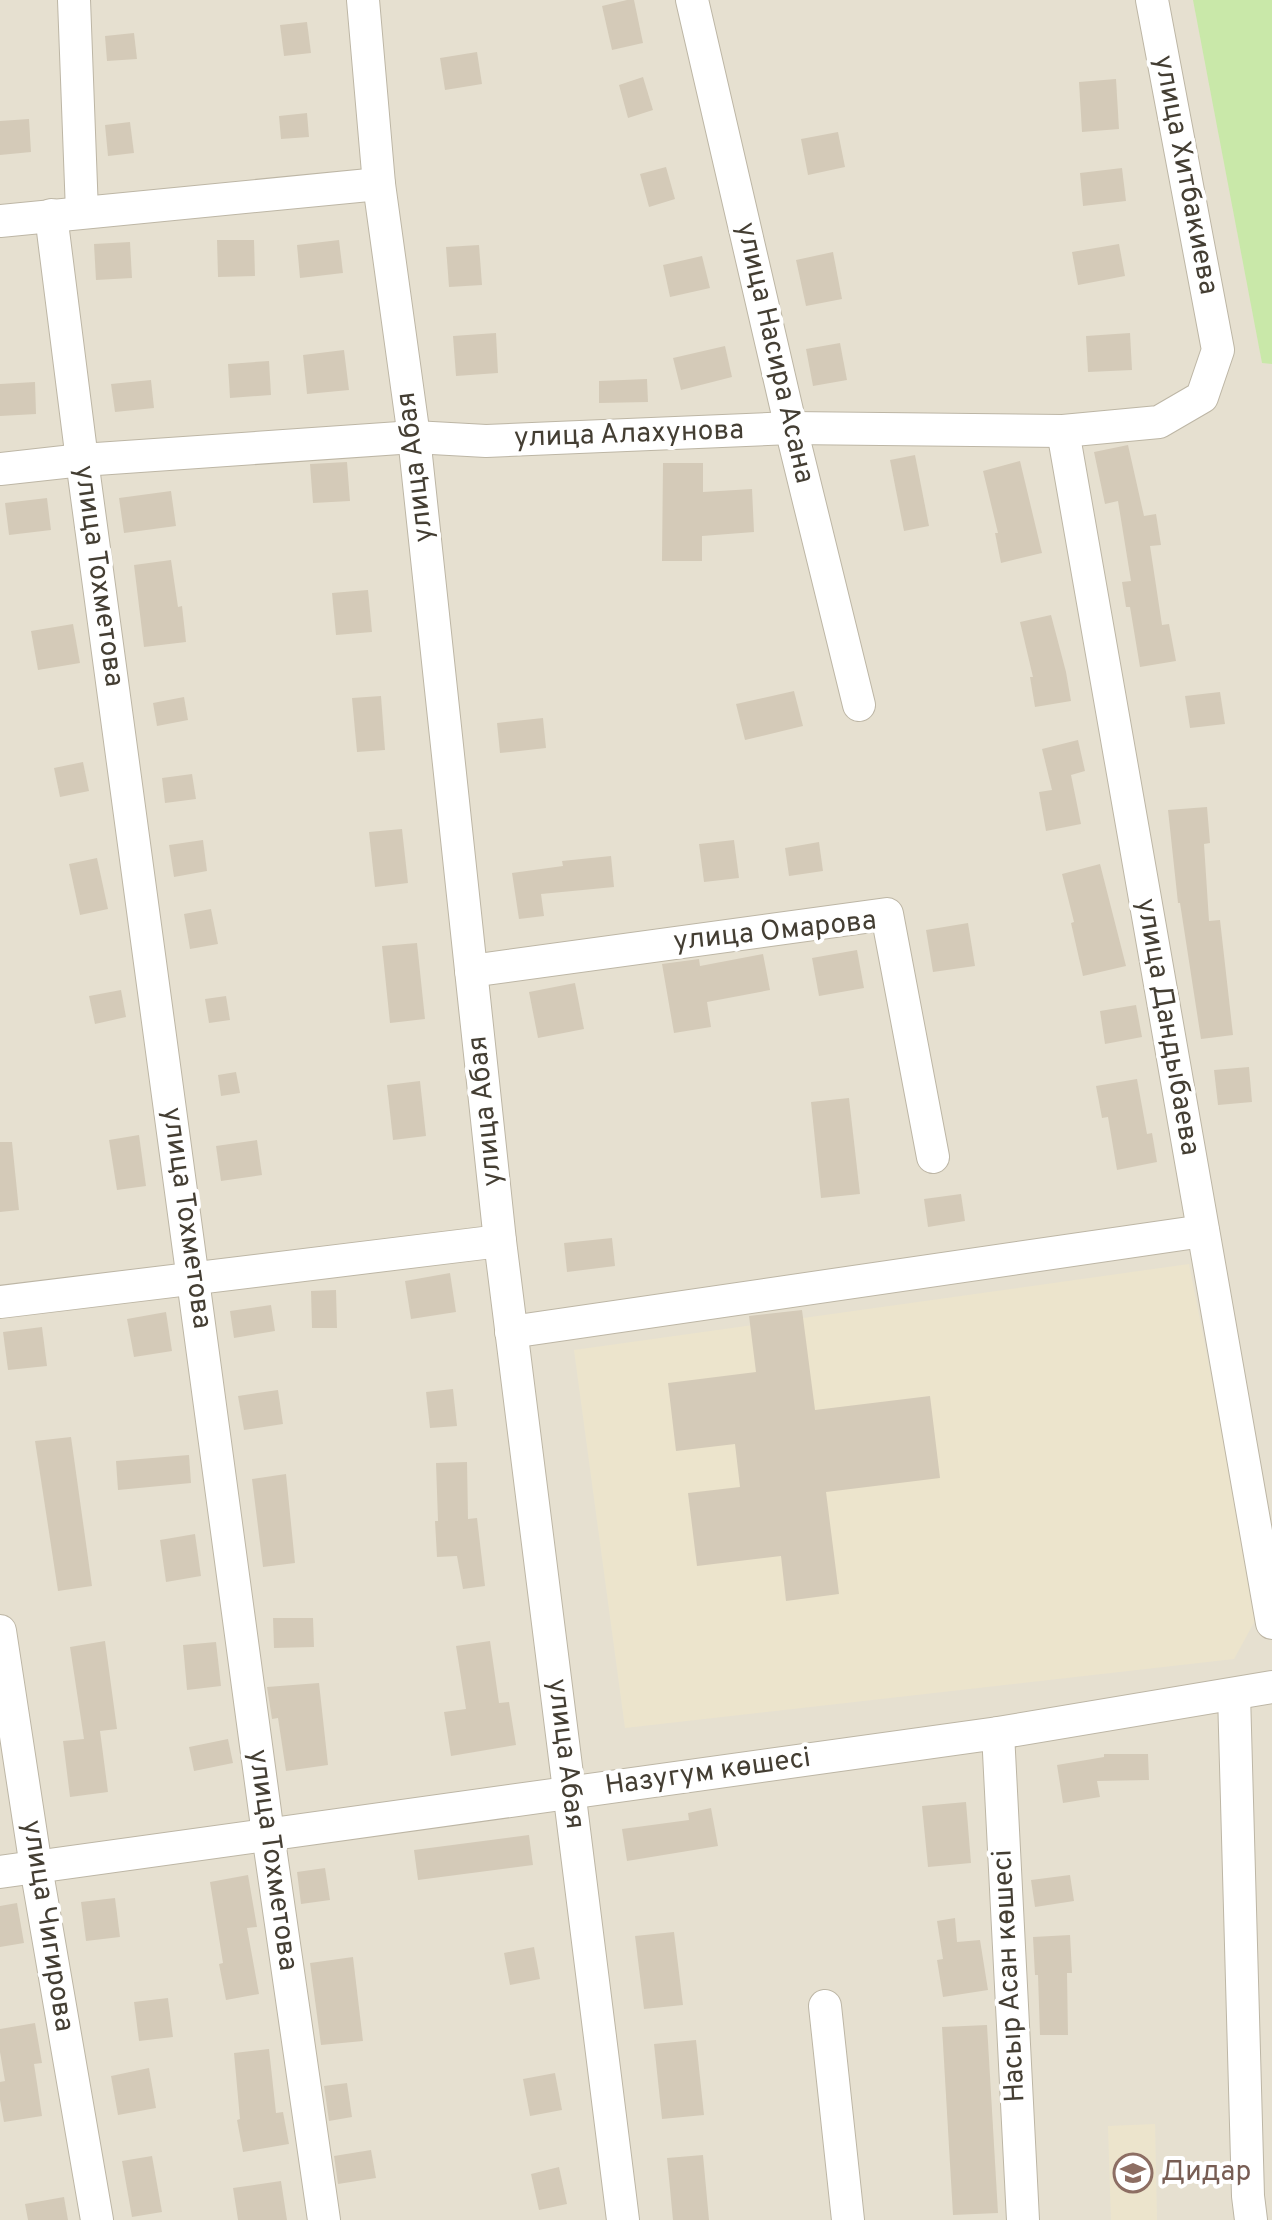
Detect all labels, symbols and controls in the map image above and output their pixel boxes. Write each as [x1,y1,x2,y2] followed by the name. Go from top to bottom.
[1144,52,1226,298] street label: улица Хитбакиева
[726,219,822,487] street label: улица Насира Асана
[389,390,443,544] street label: улица Абая
[513,413,745,457] street label: улица Алахунова
[65,463,131,689] street label: улица Тохметова
[1127,896,1207,1158] street label: улица Дандыбаева
[672,903,878,961] street label: улица Омарова
[460,1034,512,1188] street label: улица Абая
[153,1105,219,1331] street label: улица Тохметова
[538,1677,592,1831] street label: улица Абая
[603,1741,813,1805] street label: Назугум көшесі
[239,1747,305,1973] street label: улица Тохметова
[13,1818,81,2034] street label: улица Чигирова
[985,1849,1035,2103] street label: Насыр Асан көшесі
[1112,2152,1154,2194] school or university icon: Дидар
[1161,2155,1251,2191] place label: Дидар

